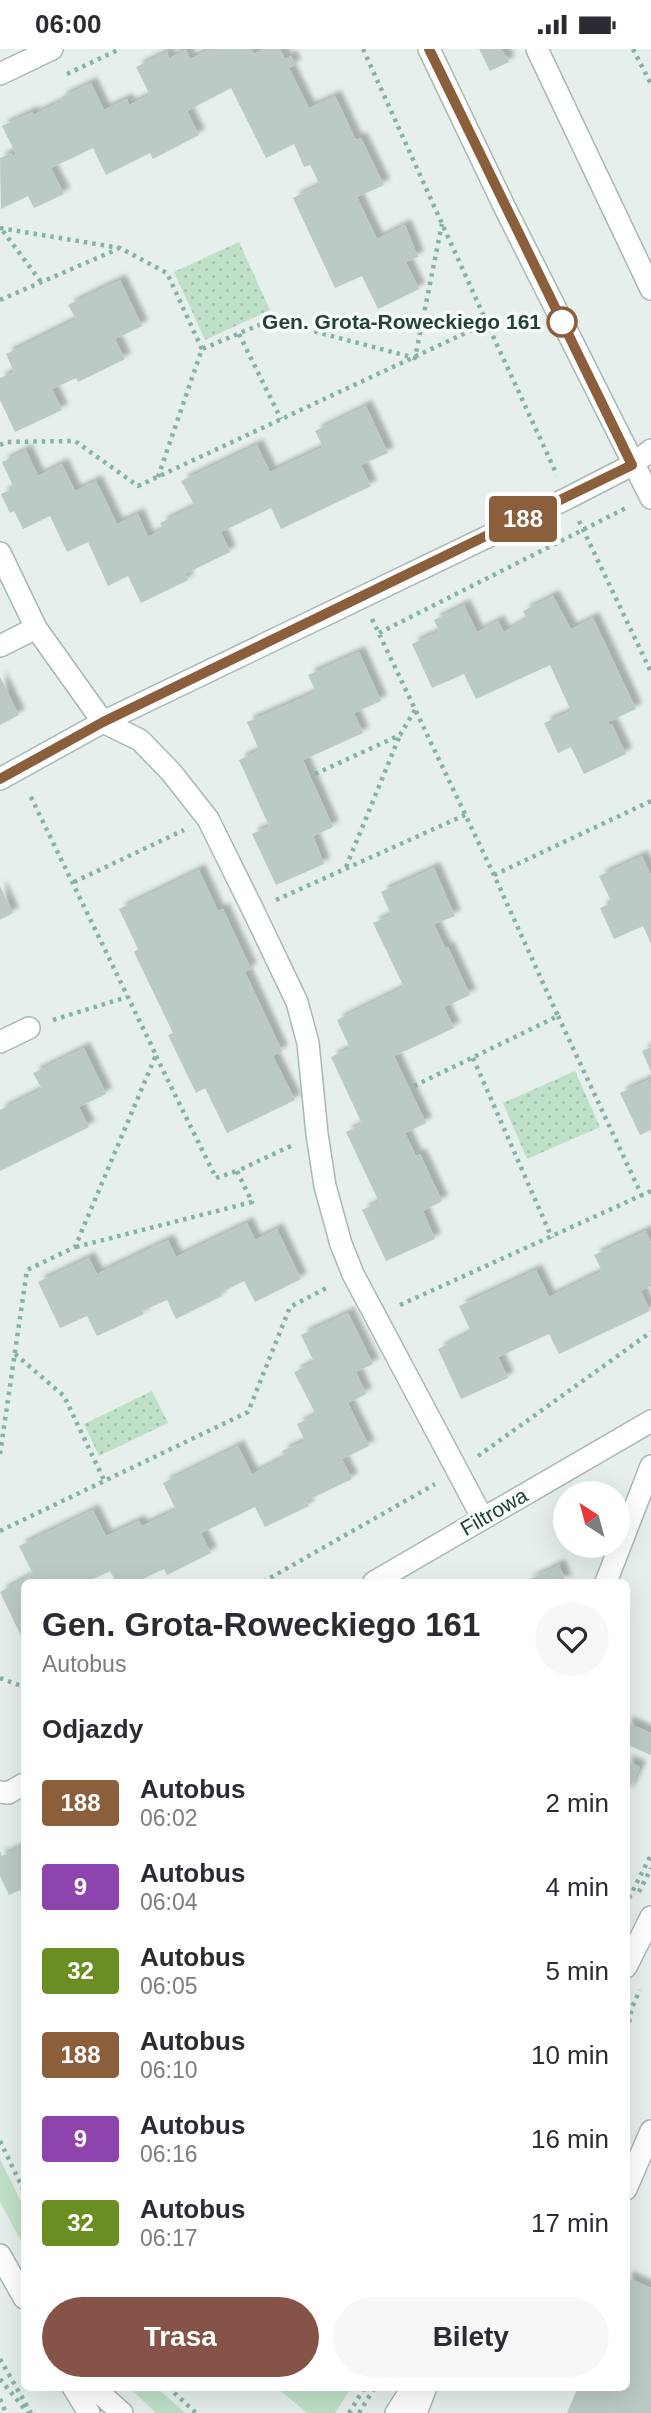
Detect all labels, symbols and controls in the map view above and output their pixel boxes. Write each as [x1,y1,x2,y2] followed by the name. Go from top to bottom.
[35,9,102,39] text: 06:00
[547,307,577,337] marker: Gen. Grota-Roweckiego 161
[262,310,541,333] place label: Gen. Grota-Roweckiego 161
[483,496,563,542] line badge: 188
[503,505,543,532] text: 188
[553,1481,630,1557] north arrow
[553,1481,630,1558] map controls
[456,1483,532,1540] street label: Filtrowa
[535,1602,609,1676] button: heart
[42,1606,480,1643] text: Gen. Grota-Roweckiego 161
[42,1651,126,1677] text: Autobus
[42,1714,143,1744] text: Odjazdy
[140,1774,245,1804] text: Autobus
[545,1788,609,1818] text: 2 min
[60,1789,101,1816] text: 188
[140,1805,198,1831] text: 06:02
[140,1858,245,1888] text: Autobus
[545,1872,609,1902] text: 4 min
[74,1873,87,1900] text: 9
[140,1889,198,1915] text: 06:04
[140,1942,245,1972] text: Autobus
[545,1956,609,1986] text: 5 min
[67,1957,94,1984] text: 32
[140,1973,198,1999] text: 06:05
[140,2026,245,2056] text: Autobus
[531,2040,609,2070] text: 10 min
[60,2041,101,2068] text: 188
[140,2057,198,2083] text: 06:10
[140,2110,245,2140] text: Autobus
[531,2124,609,2154] text: 16 min
[74,2125,87,2152] text: 9
[140,2141,198,2167] text: 06:16
[140,2194,245,2224] text: Autobus
[531,2208,609,2238] text: 17 min
[67,2209,94,2236] text: 32
[140,2225,198,2251] text: 06:17
[42,2297,319,2377] button: Trasa
[333,2297,609,2377] button: Bilety

